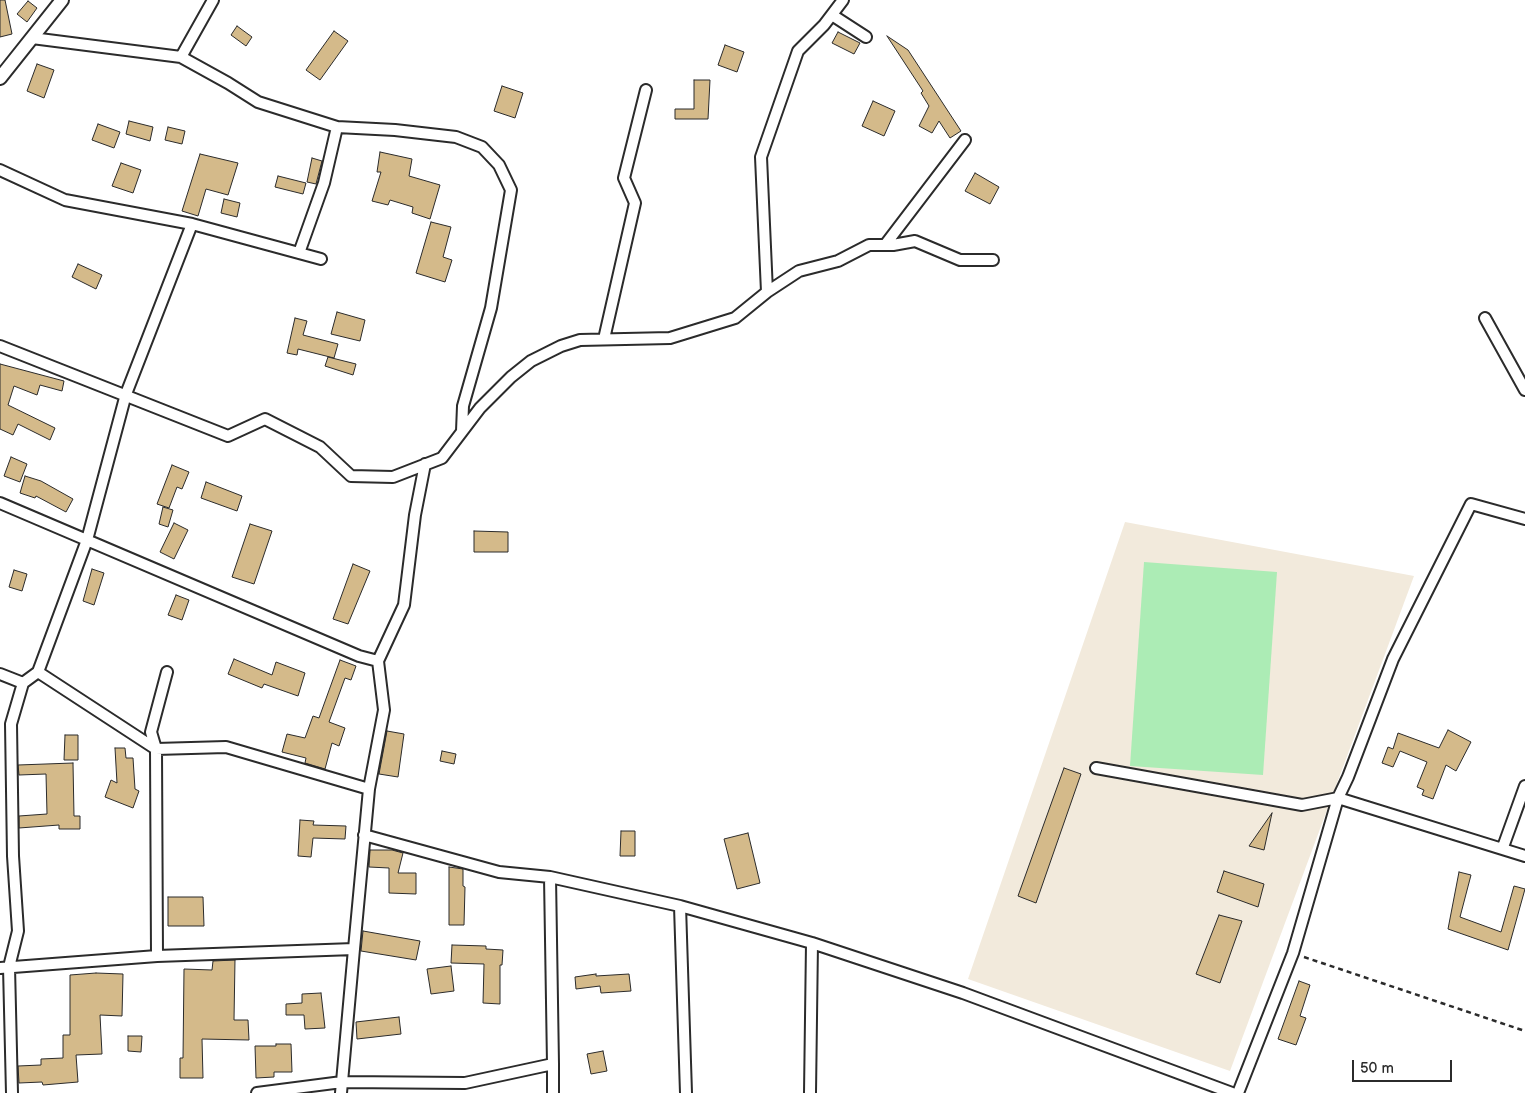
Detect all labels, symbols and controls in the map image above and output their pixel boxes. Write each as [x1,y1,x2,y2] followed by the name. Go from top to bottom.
[1355,1050,1455,1082] scale bar
[1360,1059,1394,1078] text: 50 m

